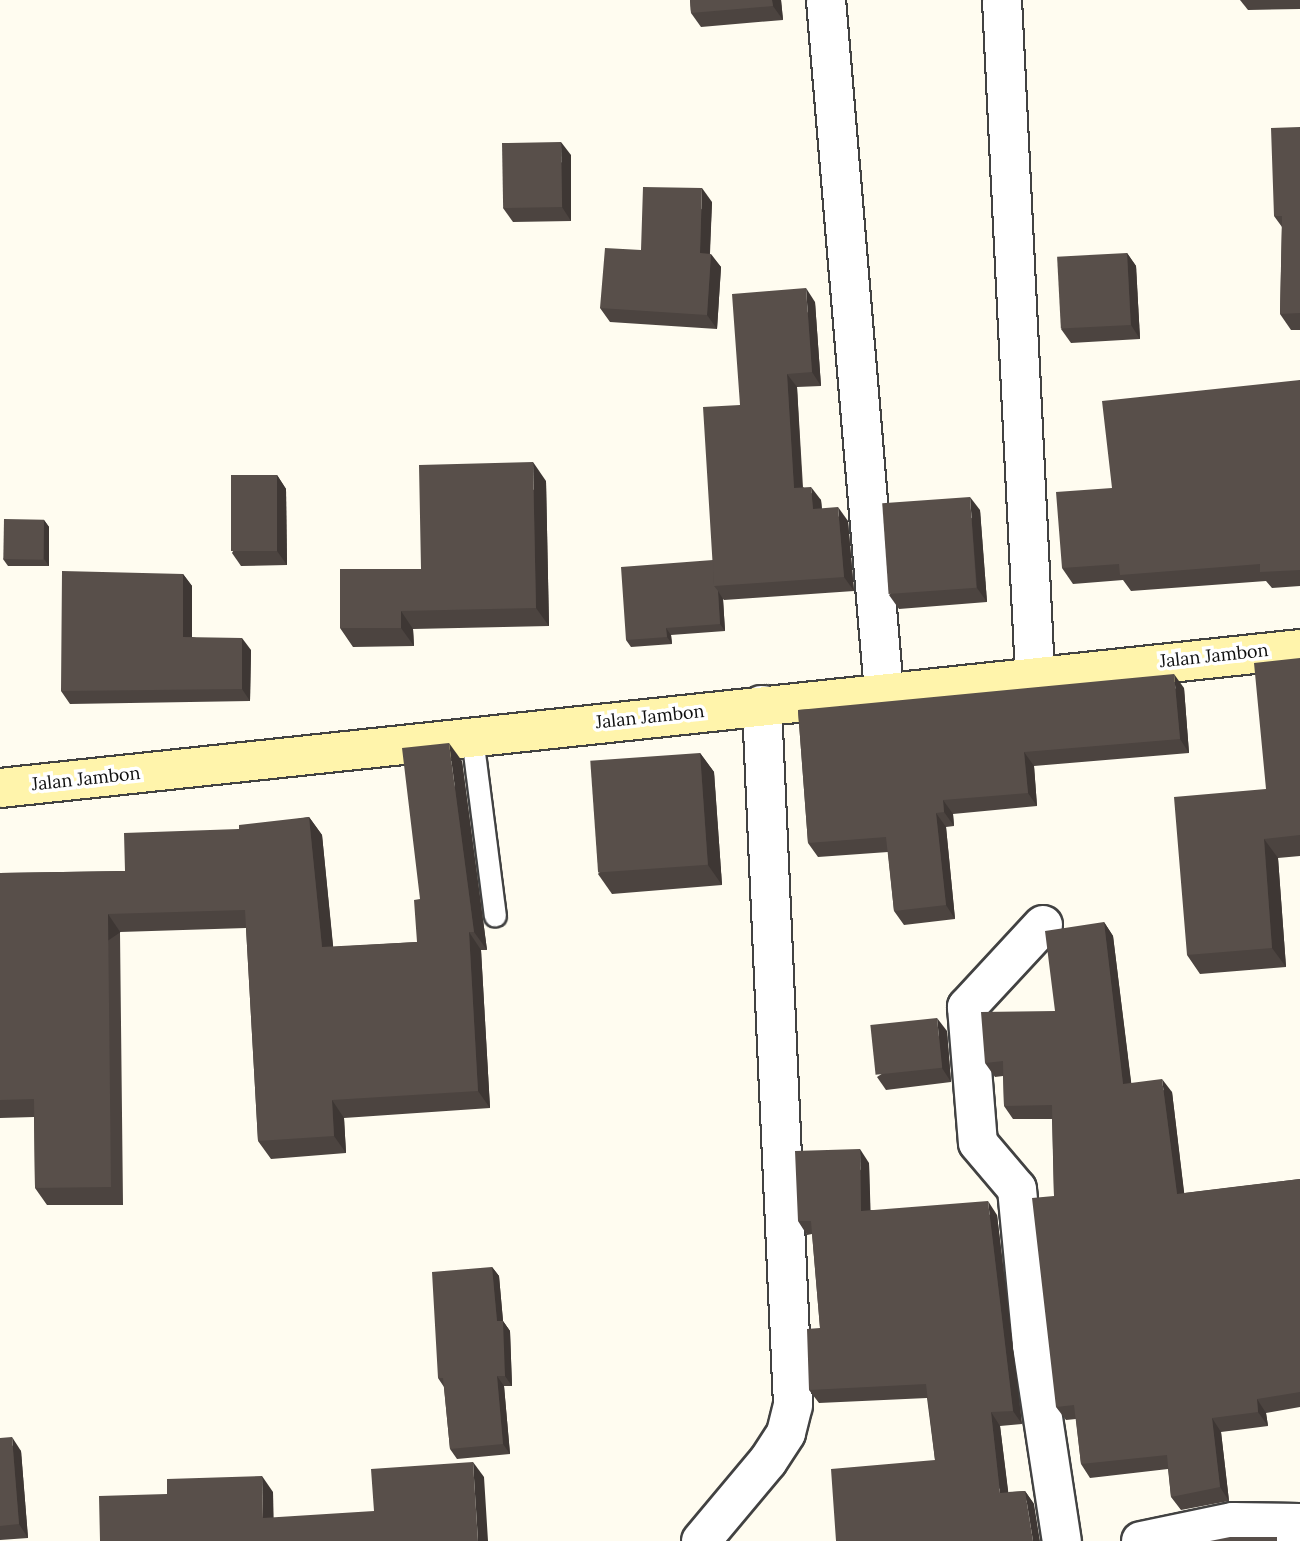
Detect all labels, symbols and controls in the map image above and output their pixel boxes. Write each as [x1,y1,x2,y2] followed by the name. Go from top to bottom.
[1159,640,1269,672] street label: Jalan Jambon
[595,701,705,733] street label: Jalan Jambon
[31,763,141,795] street label: Jalan Jambon

